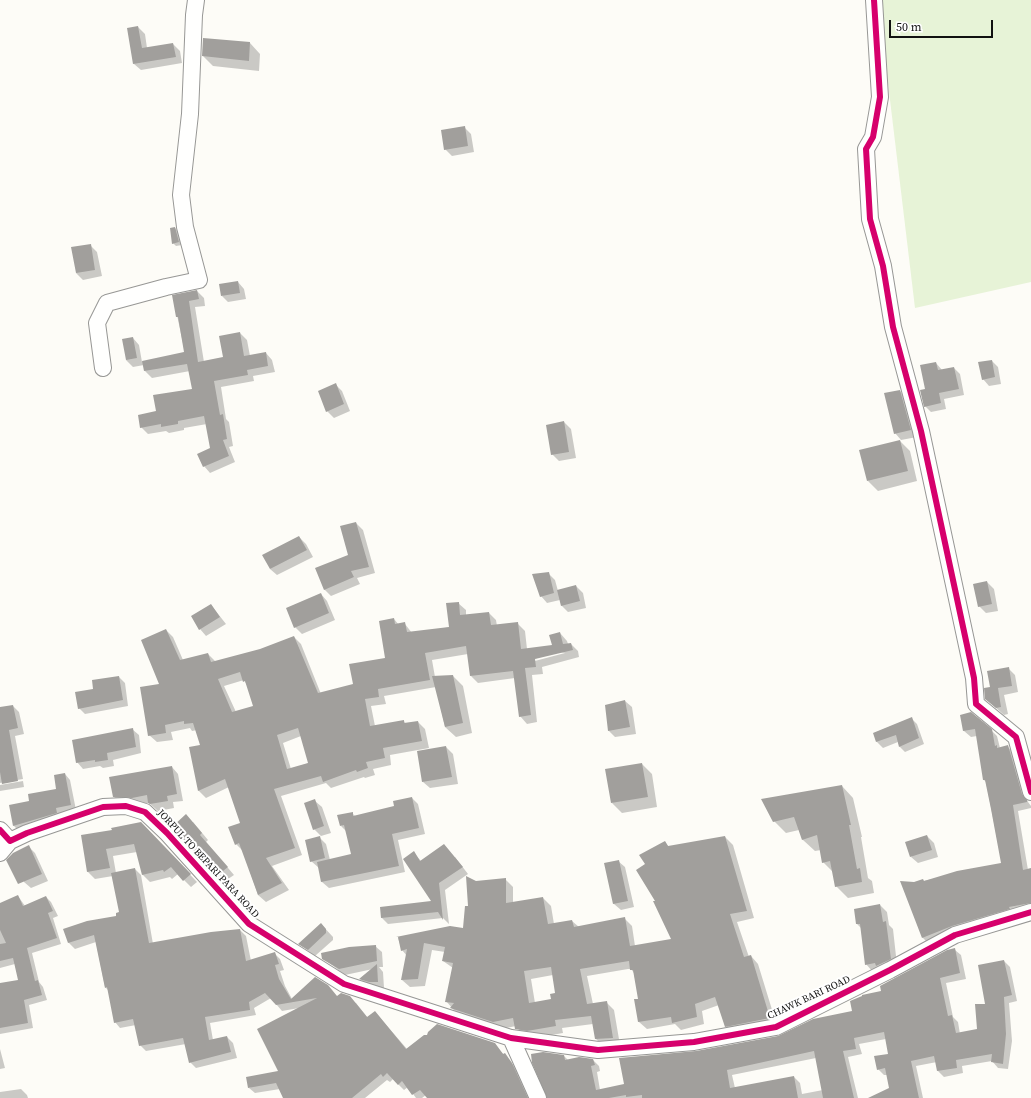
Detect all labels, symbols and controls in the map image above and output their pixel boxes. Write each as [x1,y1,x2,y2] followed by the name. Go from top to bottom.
[891,12,995,38] scale bar
[896,19,922,35] text: 50 m
[155,807,261,921] street label: JORPUL TO BEPARI PARA ROAD
[766,974,852,1022] street label: CHAWK BARI ROAD

